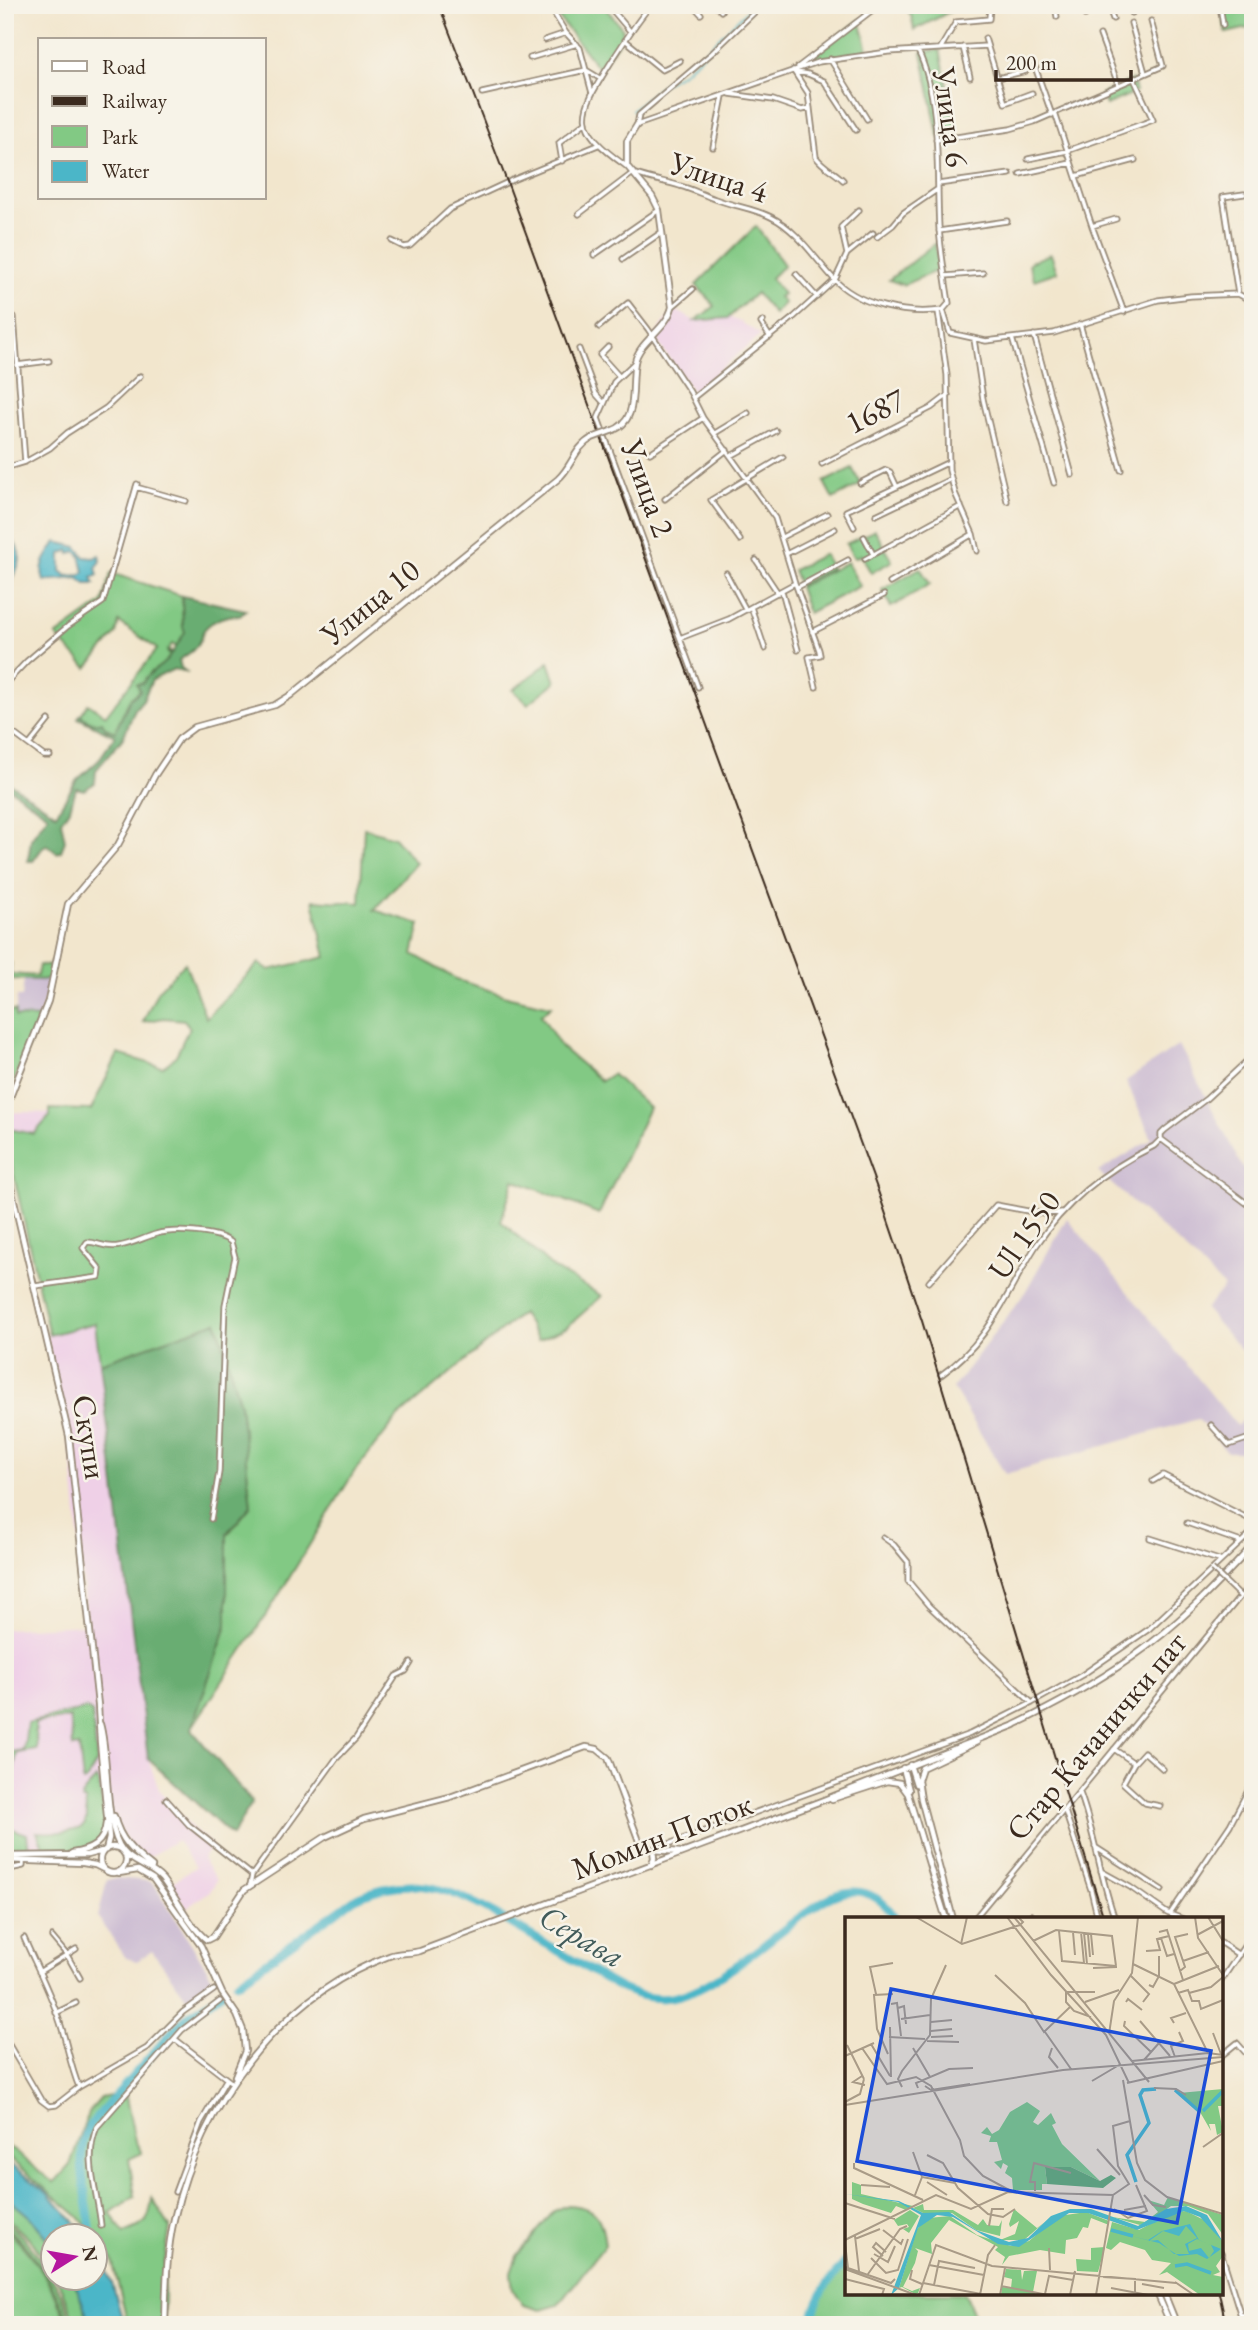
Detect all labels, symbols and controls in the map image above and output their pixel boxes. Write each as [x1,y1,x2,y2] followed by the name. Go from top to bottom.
[38,38,266,200] legend
[996,38,1130,82] scale bar
[1006,49,1057,76] text: 200 m
[102,53,146,80] text: Road
[923,63,979,170] street label: Улица 6
[102,87,168,114] text: Railway
[102,123,139,150] text: Park
[664,141,774,213] street label: Улица 4
[102,157,149,184] text: Water
[838,378,912,444] street label: 1687
[611,433,685,543] street label: Улица 2
[311,549,428,655] street label: Улица 10
[978,1182,1070,1288] street label: Ul 1550
[63,1392,117,1482] street label: Скупи
[996,1623,1196,1849] street label: Стар Качанички пат
[566,1782,758,1890] street label: Момин Поток
[532,1894,632,1978] water label: Серава
[845,1917,1223,2295] inset map
[38,2222,108,2292] north arrow
[76,2244,104,2264] text: N

